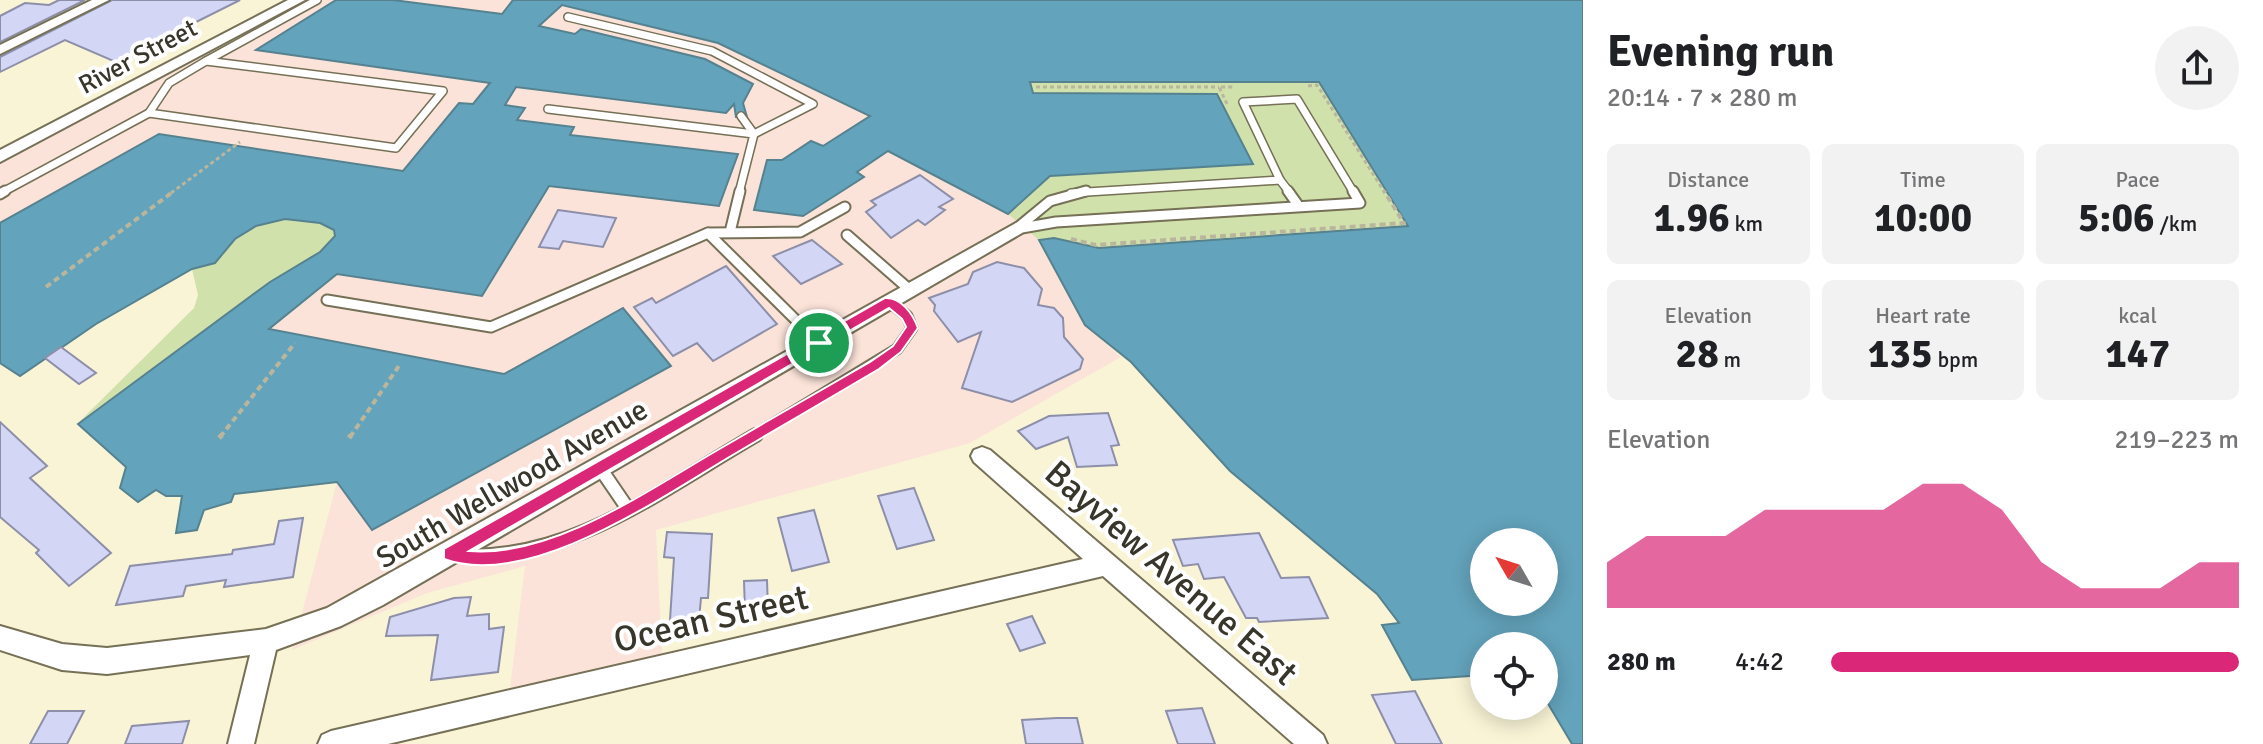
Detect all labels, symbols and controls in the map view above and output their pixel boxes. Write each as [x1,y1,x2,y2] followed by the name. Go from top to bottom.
[73,12,203,102] street label: River Street
[1607,25,1834,79] text: Evening run
[2155,26,2239,110] button: share
[1607,82,1798,114] text: 20:14 · 7 × 280 m
[1667,166,1749,193] text: Distance
[1900,166,1946,193] text: Time
[2116,166,2160,193] text: Pace
[1653,193,1730,243] text: 1.96
[1874,193,1972,243] text: 10:00
[2078,193,2155,243] text: 5:06
[1730,210,1763,237] text: km
[2155,210,2197,237] text: /km
[1665,302,1752,329] text: Elevation
[1875,302,1971,329] text: Heart rate
[2118,302,2157,329] text: kcal
[785,309,853,377] pin
[797,321,841,365] icon: arrive
[1676,329,1719,379] text: 28
[1868,329,1933,379] text: 135
[2105,329,2170,379] text: 147
[1719,346,1741,373] text: m
[1933,346,1978,373] text: bpm
[370,391,654,577] street label: South Wellwood Avenue
[1607,424,1711,456] text: Elevation
[2115,424,2239,456] text: 219–223 m
[1035,451,1307,695] street label: Bayview Avenue East
[1470,528,1558,616] north arrow
[1470,528,1558,720] map controls
[609,575,813,663] street label: Ocean Street
[1470,632,1558,720] button: locate
[1607,646,1676,678] text: 280 m
[1735,646,1784,678] text: 4:42

